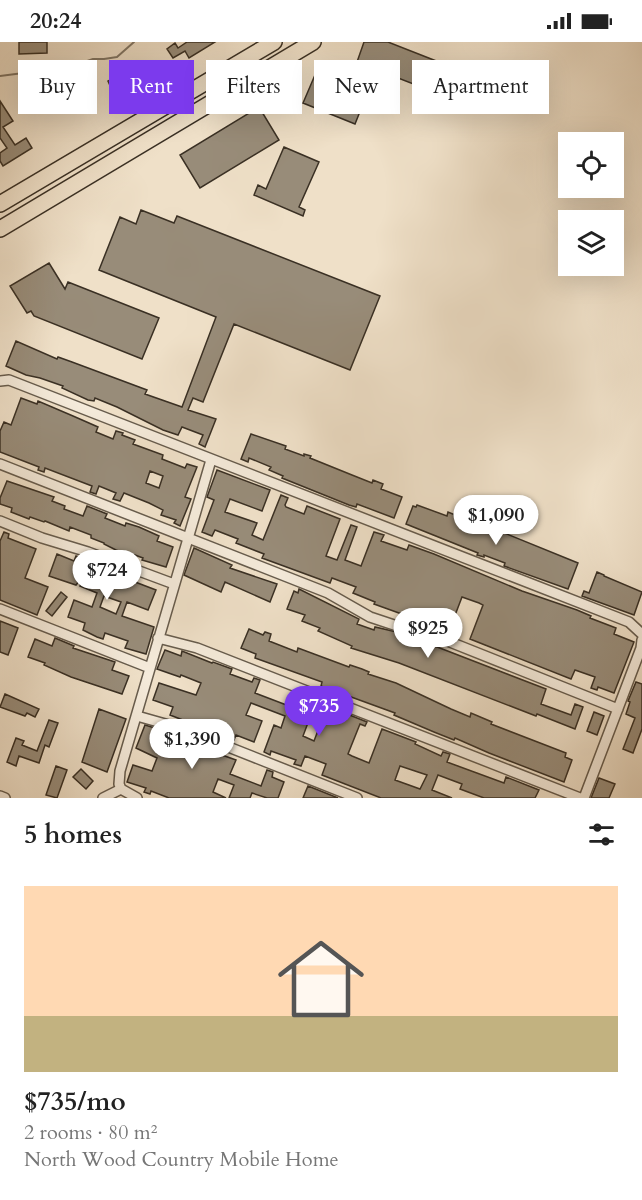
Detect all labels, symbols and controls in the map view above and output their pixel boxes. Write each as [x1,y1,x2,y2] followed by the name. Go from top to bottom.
[30,6,81,36] text: 20:24
[18,60,97,114] chip: Buy
[109,60,194,114] chip: Rent
[206,60,302,114] chip: Filters
[314,60,400,114] chip: New
[412,60,549,114] chip: Apartment
[558,132,624,276] map controls
[558,132,624,198] button: locate
[558,210,624,276] button: layers
[447,495,545,546] pin: $1,090
[467,501,525,528] text: $1,090
[71,550,143,601] pin: $724
[87,556,127,583] text: $724
[392,608,464,659] pin: $925
[408,614,448,641] text: $925
[283,686,355,737] pin: $735
[299,692,339,719] text: $735
[143,719,241,770] pin: $1,390
[163,725,221,752] text: $1,390
[24,817,122,852] text: 5 homes
[585,818,618,851] icon: filters
[267,925,375,1033] icon: home
[24,1084,126,1119] text: $735/mo
[24,1119,157,1146] text: 2 rooms · 80 m²
[24,1146,339,1173] text: North Wood Country Mobile Home

